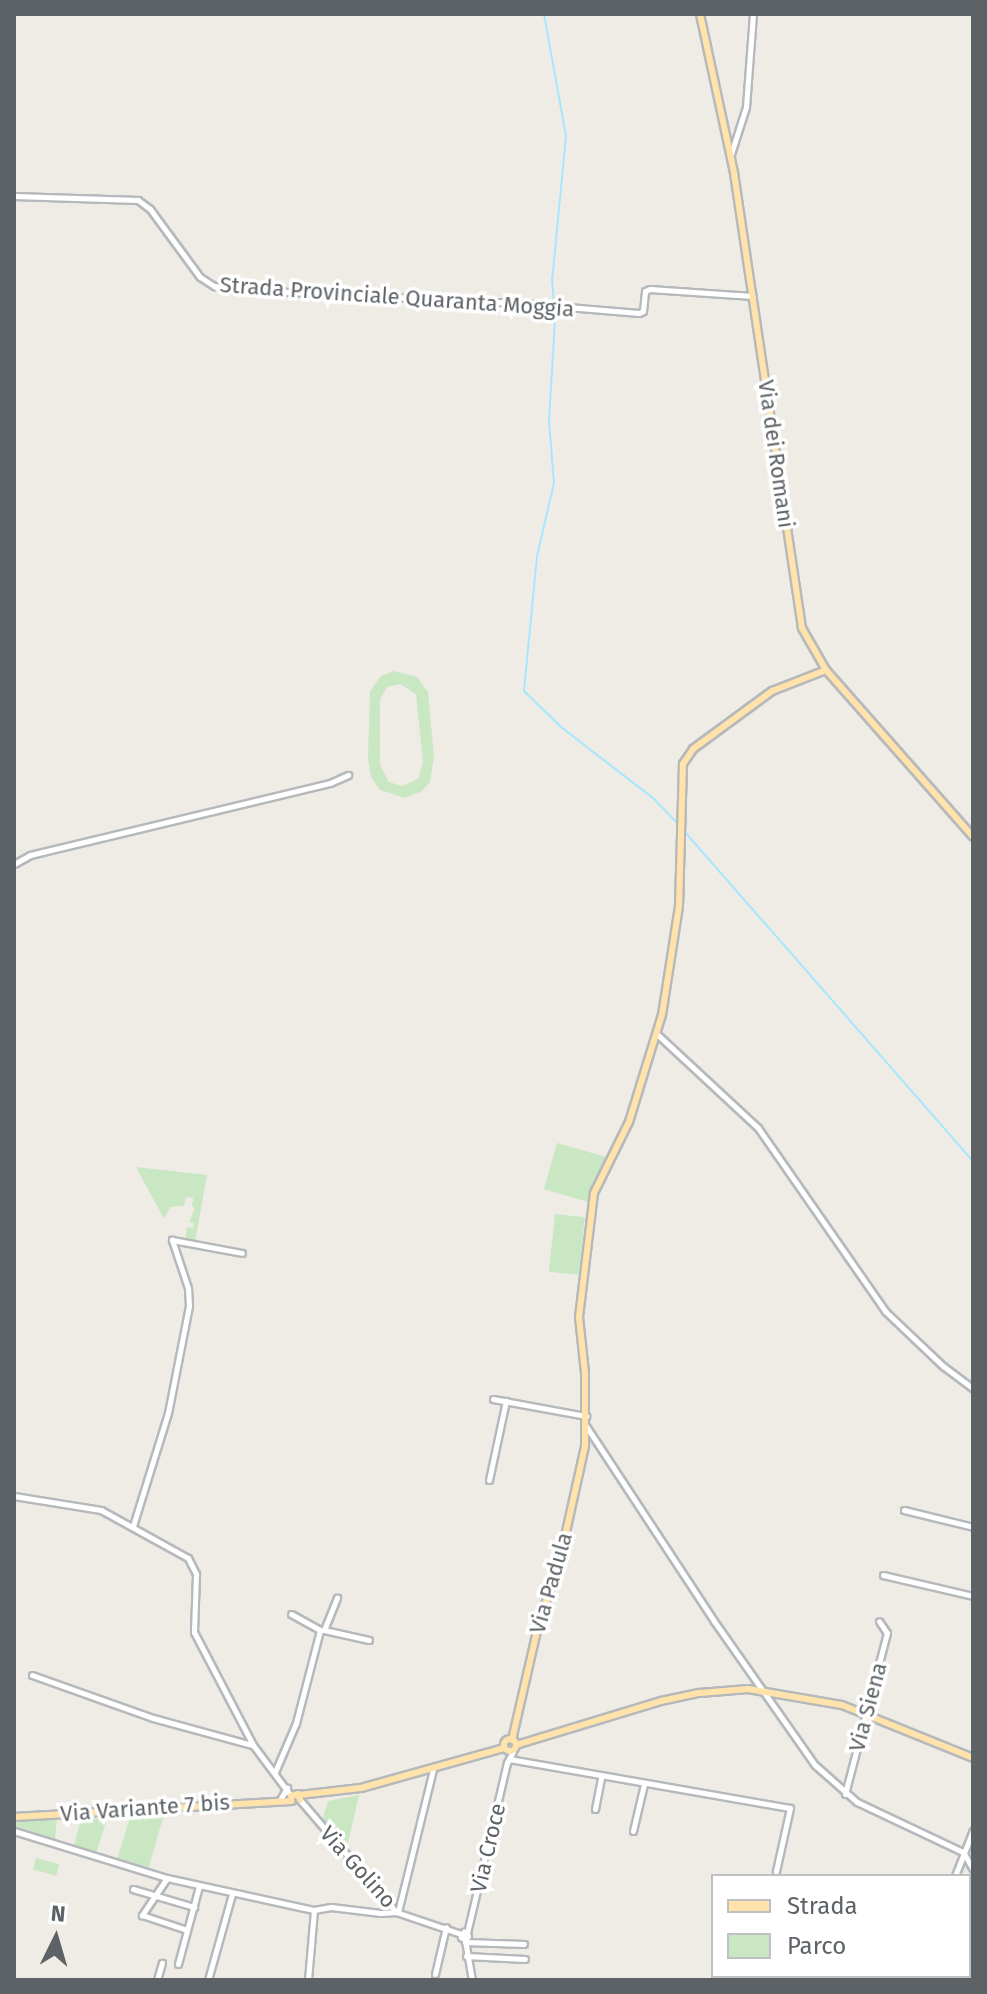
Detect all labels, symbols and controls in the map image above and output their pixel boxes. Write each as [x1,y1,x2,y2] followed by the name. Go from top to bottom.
[219,271,575,323] street label: Strada Provinciale Quaranta Moggia
[753,378,799,530] street label: Via dei Romani
[524,1529,578,1637] street label: Via Padula
[843,1659,893,1755] street label: Via Siena
[59,1789,231,1827] street label: Via Variante 7 bis
[465,1801,511,1895] street label: Via Croce
[314,1821,402,1913] street label: Via Golino
[711,1874,971,1978] legend
[787,1892,858,1920] text: Strada
[16,1898,96,1978] north arrow
[50,1900,67,1928] text: N
[787,1932,846,1960] text: Parco

